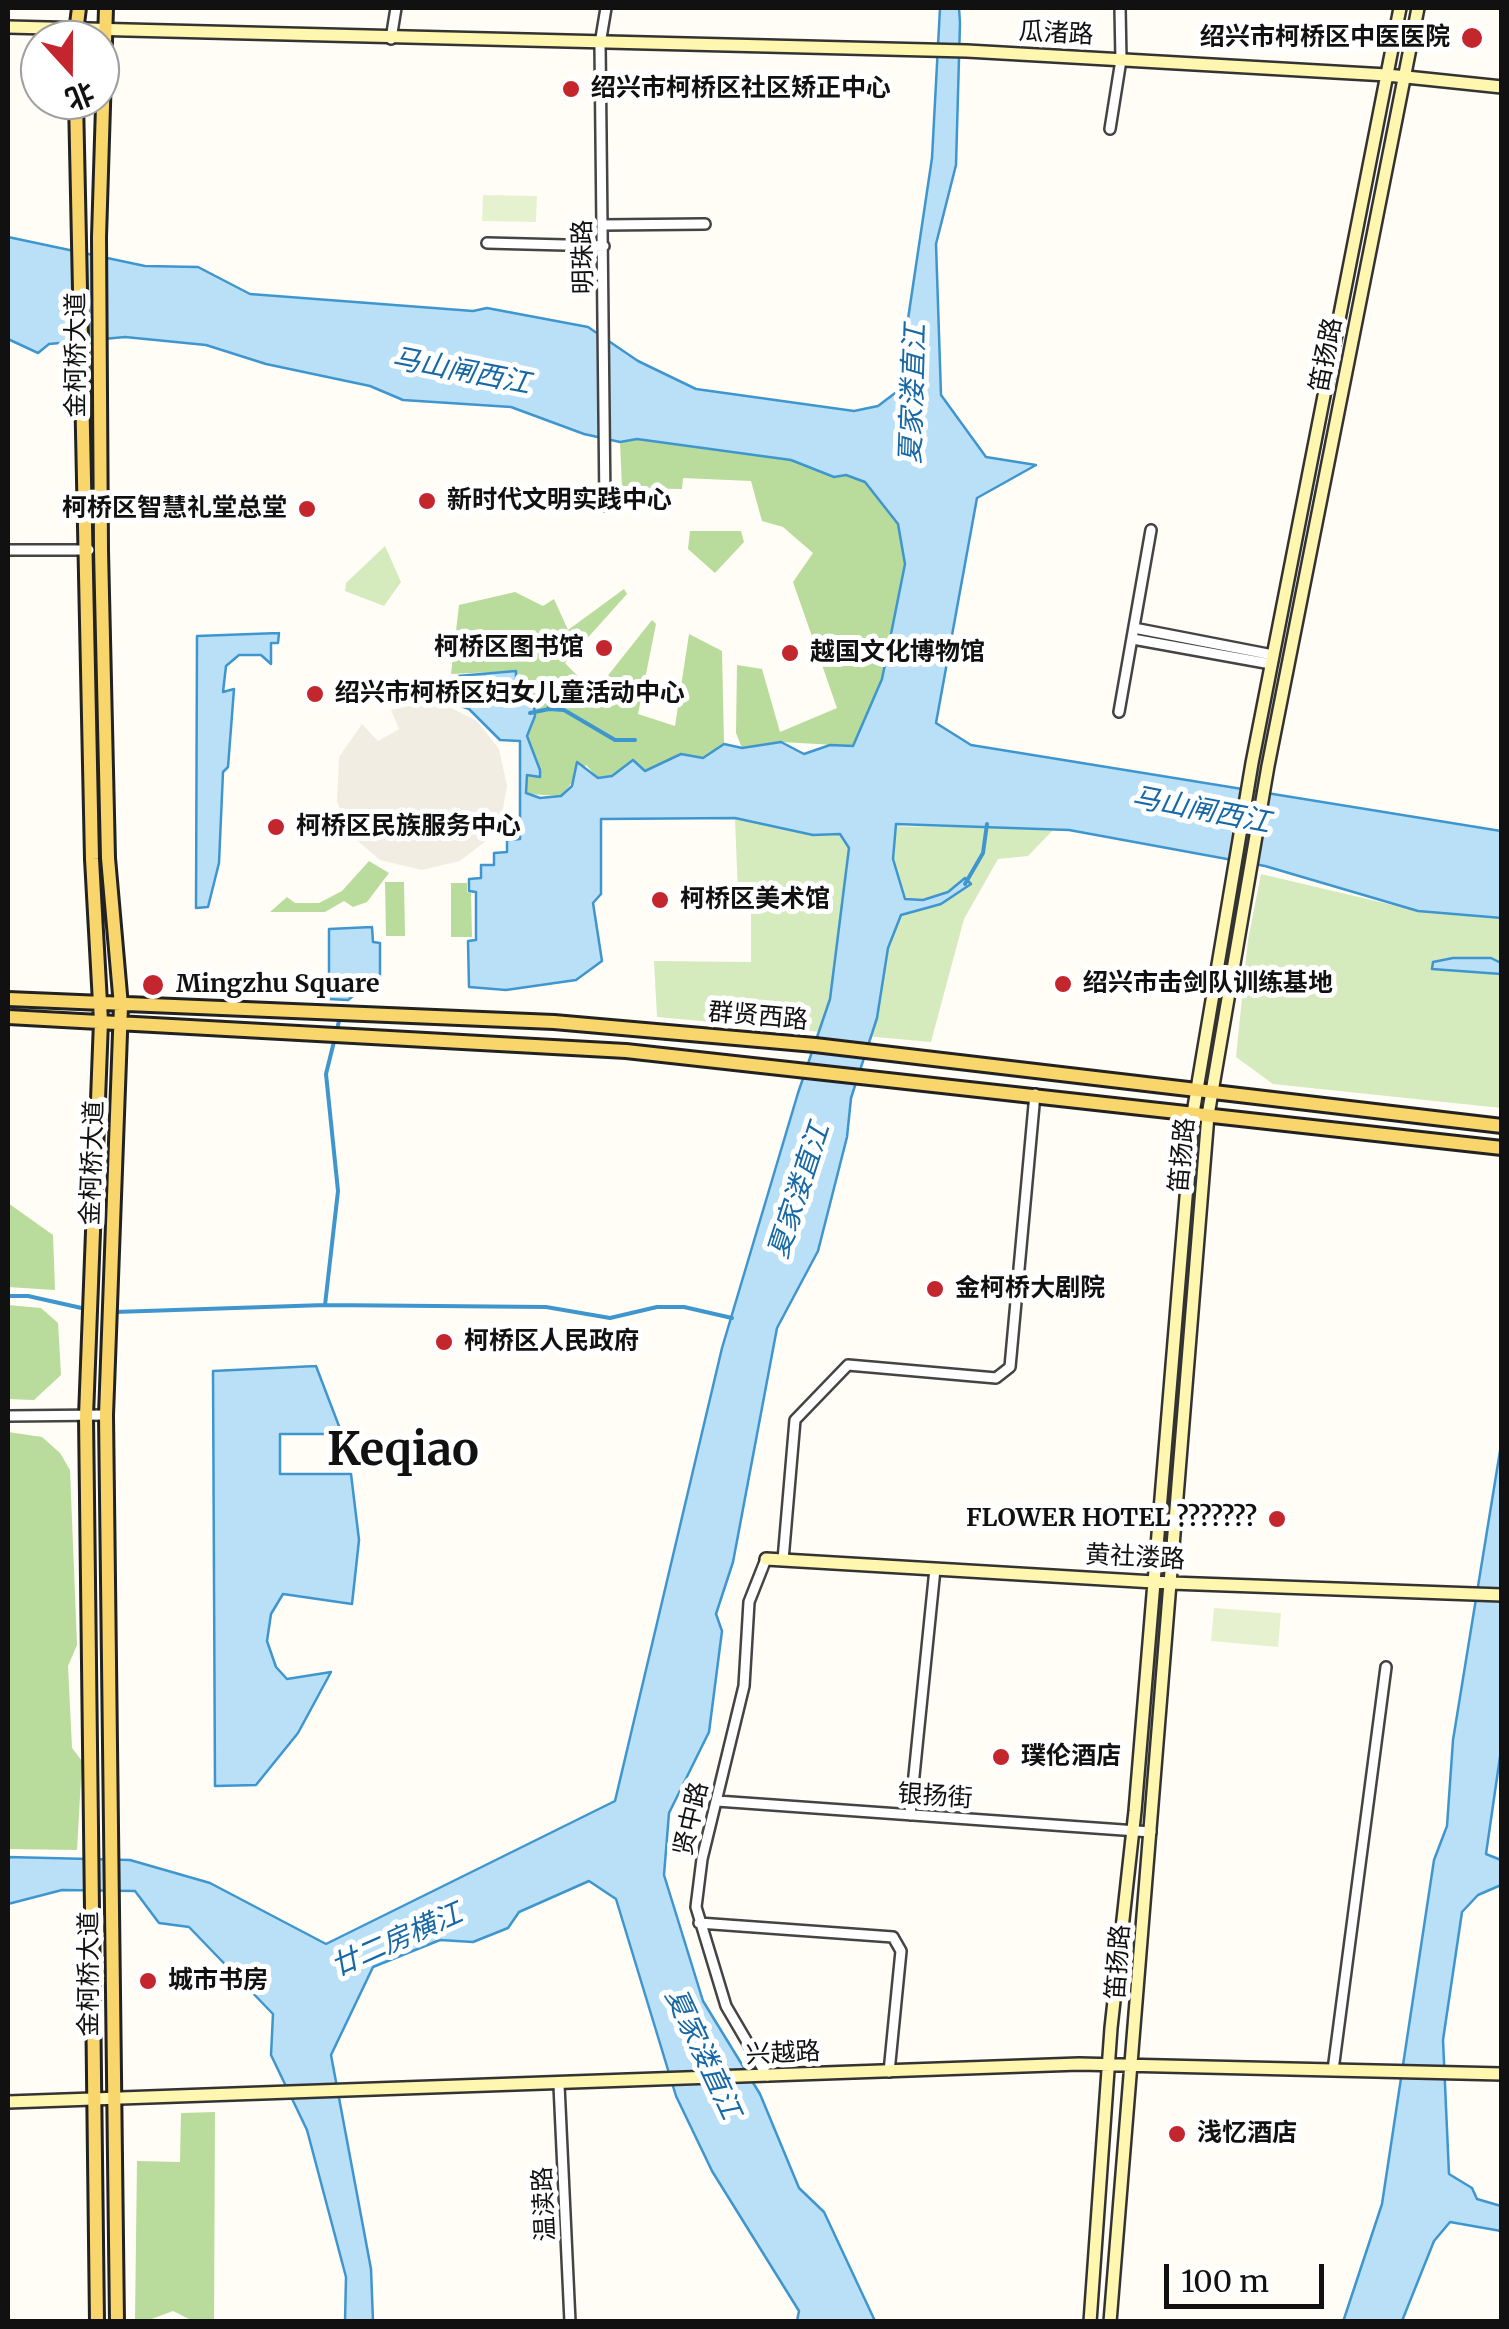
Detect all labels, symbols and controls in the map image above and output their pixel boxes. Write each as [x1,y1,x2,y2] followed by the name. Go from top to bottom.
[1018,17,1094,51] street label: 瓜渚路
[20,20,120,120] north arrow
[1200,23,1450,53] place label: 绍兴市柯桥区中医医院
[1459,25,1485,51] marker: 绍兴市柯桥区中医医院
[61,74,100,118] text: 北
[591,74,891,104] place label: 绍兴市柯桥区社区矫正中心
[560,78,582,100] marker: 绍兴市柯桥区社区矫正中心
[568,219,600,295] street label: 明珠路
[62,293,92,417] street label: 金柯桥大道
[1305,315,1349,395] street label: 笛扬路
[895,323,933,465] water label: 夏家溇直江
[389,342,533,402] water label: 马山闸西江
[447,486,672,516] place label: 新时代文明实践中心
[416,490,438,512] marker: 新时代文明实践中心
[62,494,287,524] place label: 柯桥区智慧礼堂总堂
[296,498,318,520] marker: 柯桥区智慧礼堂总堂
[434,633,584,663] place label: 柯桥区图书馆
[593,637,615,659] marker: 柯桥区图书馆
[810,638,985,668] place label: 越国文化博物馆
[779,642,801,664] marker: 越国文化博物馆
[335,679,685,709] place label: 绍兴市柯桥区妇女儿童活动中心
[304,683,326,705] marker: 绍兴市柯桥区妇女儿童活动中心
[1129,781,1273,841] water label: 马山闸西江
[296,812,521,842] place label: 柯桥区民族服务中心
[265,816,287,838] marker: 柯桥区民族服务中心
[680,885,830,915] place label: 柯桥区美术馆
[649,889,671,911] marker: 柯桥区美术馆
[1083,969,1333,999] place label: 绍兴市击剑队训练基地
[176,970,380,1000] place label: Mingzhu Square
[140,972,166,998] marker: Mingzhu Square
[1052,973,1074,995] marker: 绍兴市击剑队训练基地
[707,998,809,1036] street label: 群贤西路
[76,1100,110,1226] street label: 金柯桥大道
[1165,1116,1201,1194] street label: 笛扬路
[762,1119,838,1263] water label: 夏家溇直江
[955,1274,1105,1304] place label: 金柯桥大剧院
[924,1278,946,1300] marker: 金柯桥大剧院
[464,1327,639,1357] place label: 柯桥区人民政府
[433,1331,455,1353] marker: 柯桥区人民政府
[327,1425,479,1479] district label: Keqiao
[966,1504,1257,1534] place label: FLOWER HOTEL ???????
[1266,1508,1288,1530] marker: FLOWER HOTEL ???????
[1084,1540,1186,1576] street label: 黄社溇路
[1021,1742,1121,1772] place label: 璞伦酒店
[990,1746,1012,1768] marker: 璞伦酒店
[669,1779,715,1859] street label: 贤中路
[897,1779,973,1815] street label: 银扬街
[326,1897,468,1985] water label: 廿二房横江
[75,1912,105,2036] street label: 金柯桥大道
[1101,1924,1137,2000] street label: 笛扬路
[168,1966,268,1996] place label: 城市书房
[137,1970,159,1992] marker: 城市书房
[657,1983,747,2125] water label: 夏家溇直江
[745,2037,821,2071] street label: 兴越路
[1197,2119,1297,2149] place label: 浅忆酒店
[1166,2123,1188,2145] marker: 浅忆酒店
[528,2166,562,2242] street label: 温渎路
[1169,2244,1329,2306] scale bar
[1181,2262,1269,2300] text: 100 m

